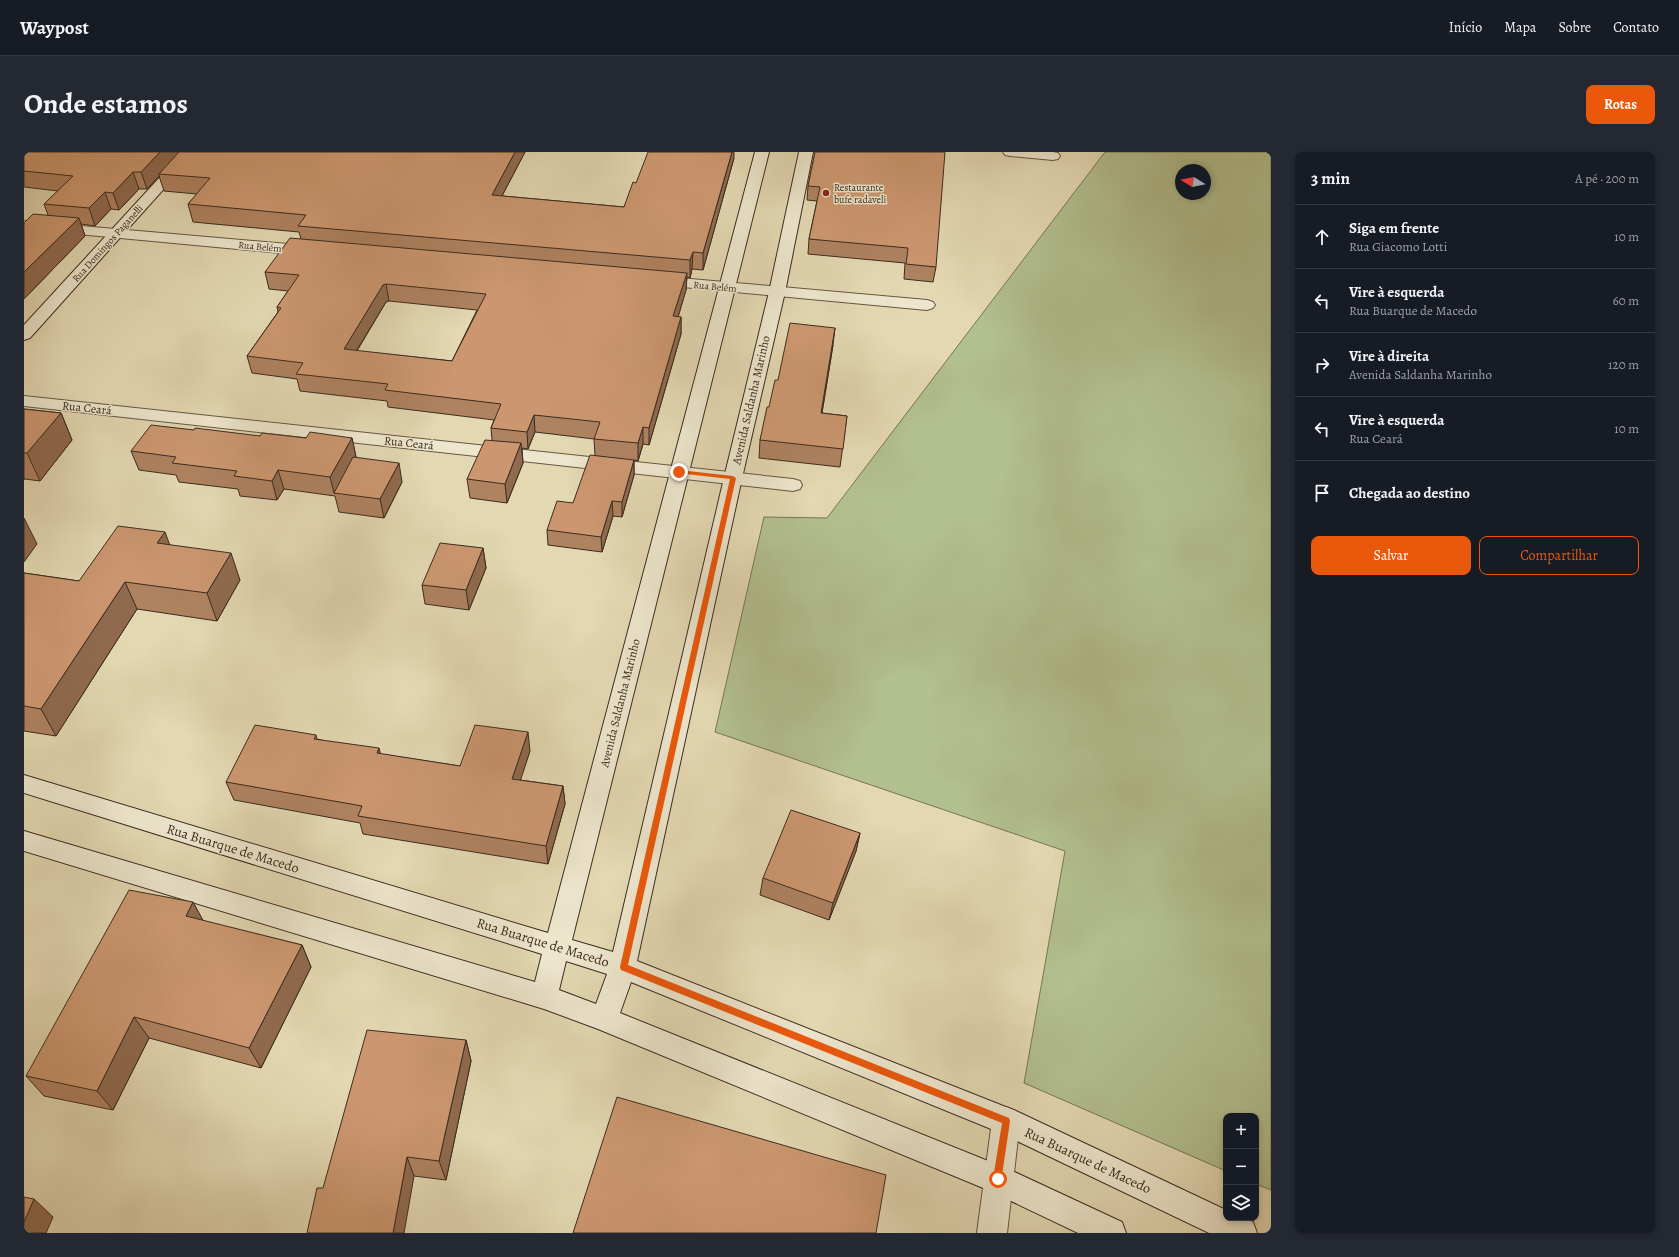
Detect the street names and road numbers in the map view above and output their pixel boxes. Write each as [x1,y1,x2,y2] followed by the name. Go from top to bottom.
[69,202,146,285] street label: Rua Domingos Paganelli
[238,238,283,255] street label: Rua Belém
[693,278,738,295] street label: Rua Belém
[728,334,774,467] street label: Avenida Saldanha Marinho
[61,397,113,419] street label: Rua Ceará
[383,432,435,454] street label: Rua Ceará
[596,637,644,770] street label: Avenida Saldanha Marinho
[164,819,302,878] street label: Rua Buarque de Macedo
[474,913,612,972] street label: Rua Buarque de Macedo
[1021,1123,1154,1198] street label: Rua Buarque de Macedo

